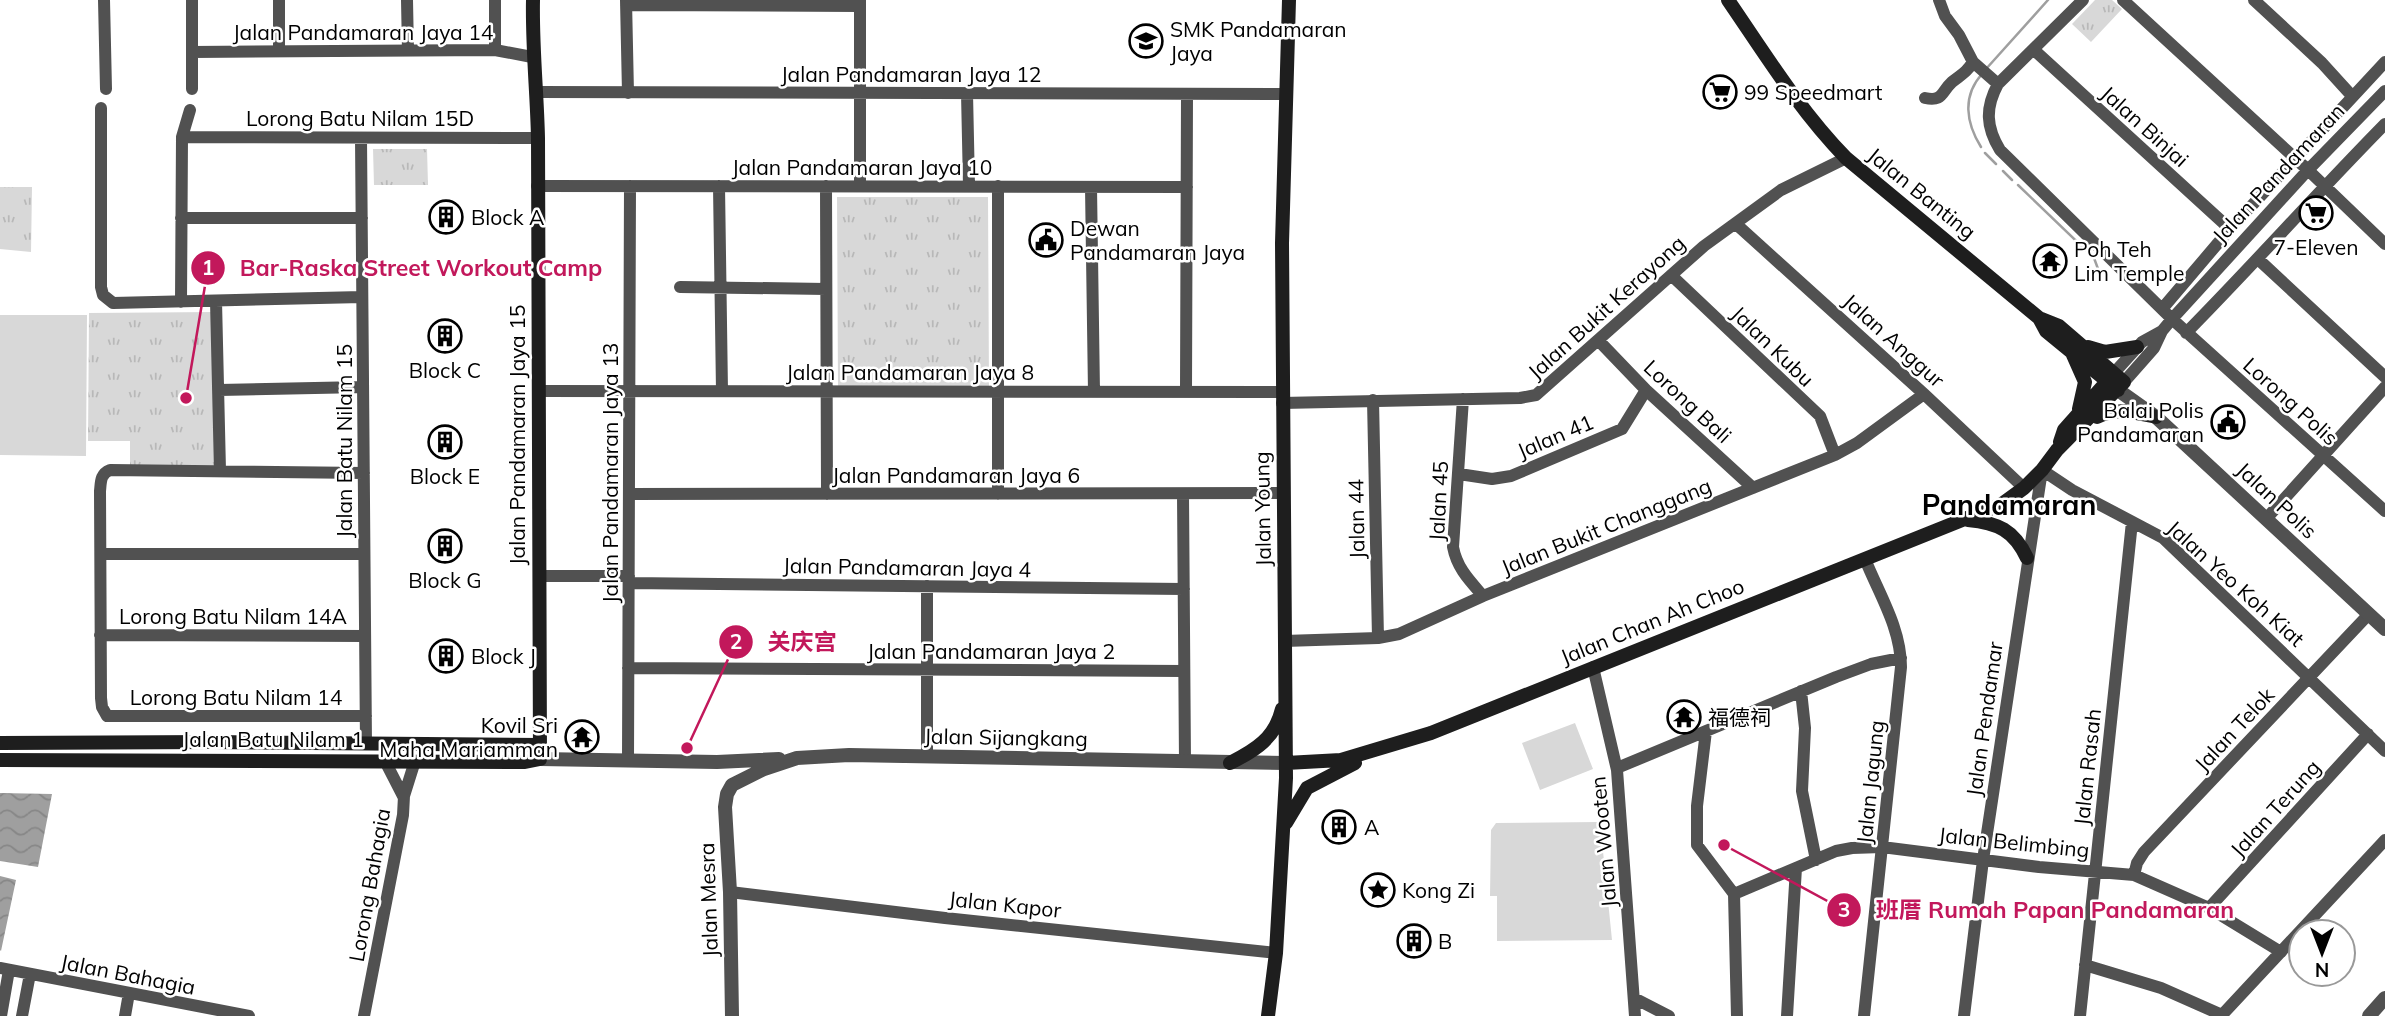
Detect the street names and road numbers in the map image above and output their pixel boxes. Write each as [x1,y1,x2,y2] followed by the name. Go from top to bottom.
[233,19,494,45] street label: Jalan Pandamaran Jaya 14
[781,61,1041,87] street label: Jalan Pandamaran Jaya 12
[2096,80,2194,172] street label: Jalan Binjai
[2207,98,2349,248] street label: Jalan Pandamaran
[246,105,474,131] street label: Lorong Batu Nilam 15D
[1863,142,1981,244] street label: Jalan Banting
[732,154,992,180] street label: Jalan Pandamaran Jaya 10
[1522,230,1690,384] street label: Jalan Bukit Kerayong
[1838,288,1950,393] street label: Jalan Anggur
[1726,300,1820,392] street label: Jalan Kubu
[504,305,530,565] street label: Jalan Pandamaran Jaya 15
[597,343,623,603] street label: Jalan Pandamaran Jaya 13
[331,344,357,538] street label: Jalan Batu Nilam 15
[2238,352,2344,450] street label: Lorong Polis
[1639,354,1737,448] street label: Lorong Bali
[786,359,1034,385] street label: Jalan Pandamaran Jaya 8
[1513,408,1597,464] street label: Jalan 41
[1248,451,1276,567] street label: Jalan Young
[2231,456,2323,544] street label: Jalan Polis
[1423,460,1453,542] street label: Jalan 45
[832,462,1080,488] street label: Jalan Pandamaran Jaya 6
[1497,472,1715,580] street label: Jalan Bukit Changgang
[1342,478,1370,559] street label: Jalan 44
[2162,514,2310,652] street label: Jalan Yeo Koh Kiat
[783,552,1032,582] street label: Jalan Pandamaran Jaya 4
[1556,572,1748,670] street label: Jalan Chan Ah Choo
[119,603,348,629] street label: Lorong Batu Nilam 14A
[867,638,1115,664] street label: Jalan Pandamaran Jaya 2
[1960,640,2008,798] street label: Jalan Pendamar
[2189,682,2280,776] street label: Jalan Telok
[130,684,343,710] street label: Lorong Batu Nilam 14
[2068,707,2106,827] street label: Jalan Rasah
[1851,719,1889,845] street label: Jalan Jagung
[924,723,1088,751] street label: Jalan Sijangkang
[182,726,364,752] street label: Jalan Batu Nilam 1
[2224,754,2326,862] street label: Jalan Terung
[1584,775,1622,909] street label: Jalan Wooten
[343,806,395,964] street label: Lorong Bahagia
[1937,821,2091,863] street label: Jalan Belimbing
[693,842,723,958] street label: Jalan Mesra
[947,885,1063,923] street label: Jalan Kapor
[58,948,198,1000] street label: Jalan Bahagia

